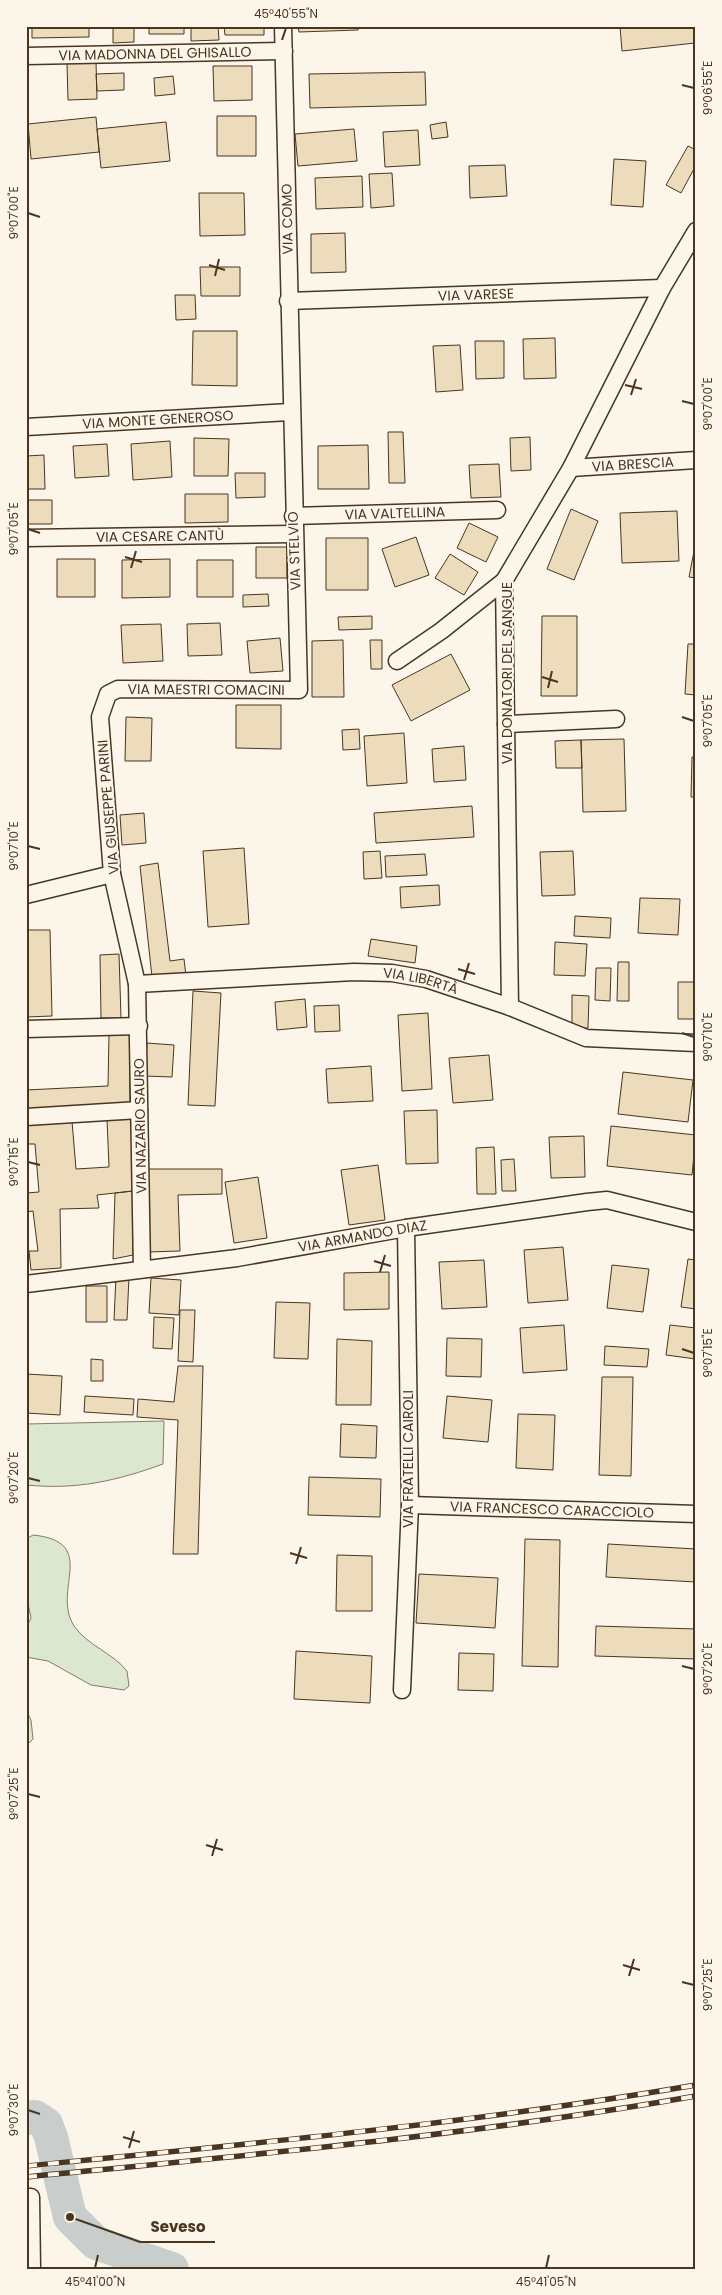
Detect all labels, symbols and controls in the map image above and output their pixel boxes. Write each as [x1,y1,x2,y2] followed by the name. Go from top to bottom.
[254,5,318,22] text: 45°40'55"N
[58,42,252,65] street label: VIA MADONNA DEL GHISALLO
[699,61,716,115] text: 9°06'55"E
[276,183,298,255] street label: VIA COMO
[5,186,22,240] text: 9°07'00"E
[437,283,514,306] street label: VIA VARESE
[699,377,716,431] text: 9°07'00"E
[82,405,234,434] street label: VIA MONTE GENEROSO
[591,451,675,477] street label: VIA BRESCIA
[5,502,22,556] text: 9°07'05"E
[344,502,446,524] street label: VIA VALTELLINA
[283,511,305,591] street label: VIA STELVIO
[96,525,224,547] street label: VIA CESARE CANTÙ
[497,582,517,764] street label: VIA DONATORI DEL SANGUE
[128,679,285,700] street label: VIA MAESTRI COMACINI
[699,694,716,748] text: 9°07'05"E
[92,739,124,875] street label: VIA GIUSEPPE PARINI
[5,821,22,871] text: 9°07'10"E
[383,963,461,999] street label: VIA LIBERTÀ
[699,1012,716,1062] text: 9°07'10"E
[129,1058,151,1194] street label: VIA NAZARIO SAURO
[5,1137,22,1187] text: 9°07'15"E
[296,1215,428,1257] street label: VIA ARMANDO DIAZ
[699,1328,716,1378] text: 9°07'15"E
[398,1390,418,1528] street label: VIA FRATELLI CAIROLI
[5,1452,22,1504] text: 9°07'20"E
[450,1496,654,1523] street label: VIA FRANCESCO CARACCIOLO
[699,1643,716,1695] text: 9°07'20"E
[5,1768,22,1820] text: 9°07'25"E
[699,1959,716,2011] text: 9°07'25"E
[5,2084,22,2136] text: 9°07'30"E
[140,2212,215,2242] callout: Seveso
[150,2216,206,2237] text: Seveso
[65,2273,125,2290] text: 45°41'00"N
[516,2273,576,2290] text: 45°41'05"N

